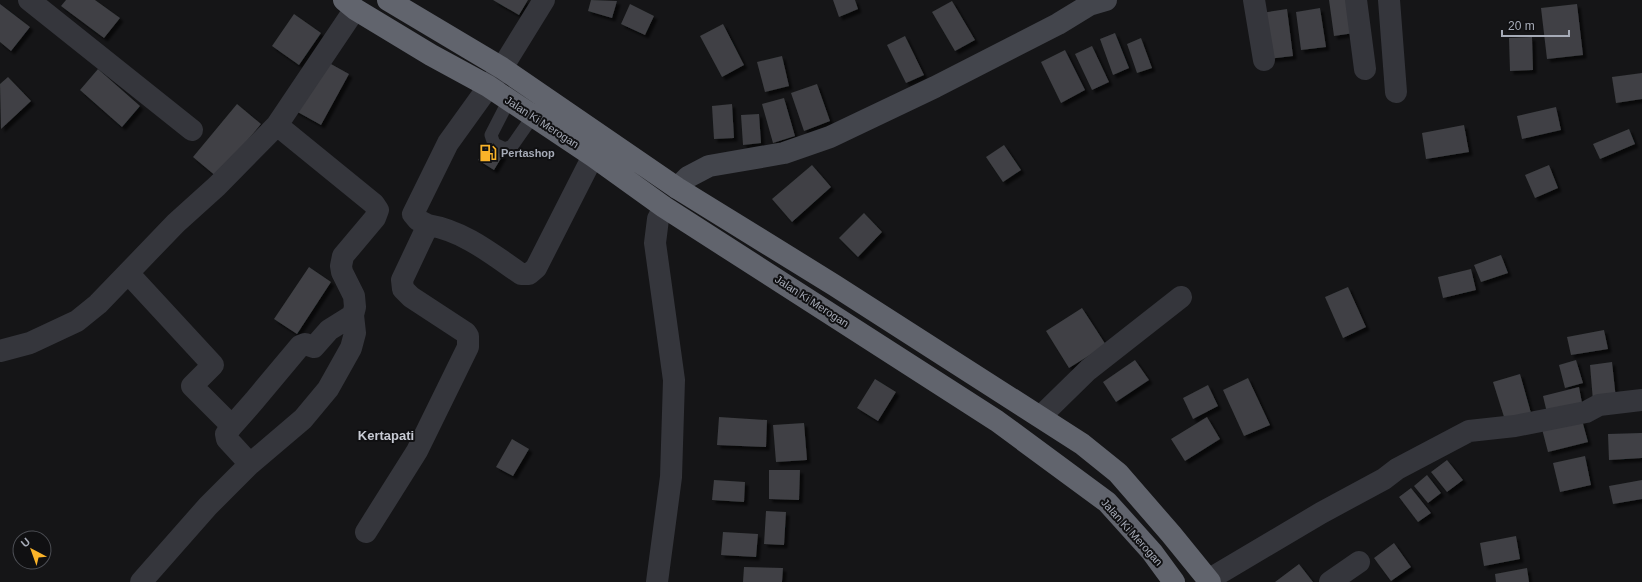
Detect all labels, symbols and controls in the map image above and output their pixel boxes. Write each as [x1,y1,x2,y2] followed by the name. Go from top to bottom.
[1502,12,1569,38] scale bar
[1508,19,1535,33] text: 20 m
[503,94,581,150] street label: Jalan Ki Merogan
[478,143,498,163] fuel station icon: Pertashop
[501,147,555,159] place label: Pertashop
[773,273,851,329] street label: Jalan Ki Merogan
[358,428,414,443] district label: Kertapati
[1099,496,1165,568] street label: Jalan Ki Merogan
[12,530,52,570] north arrow
[19,535,32,550] text: U

